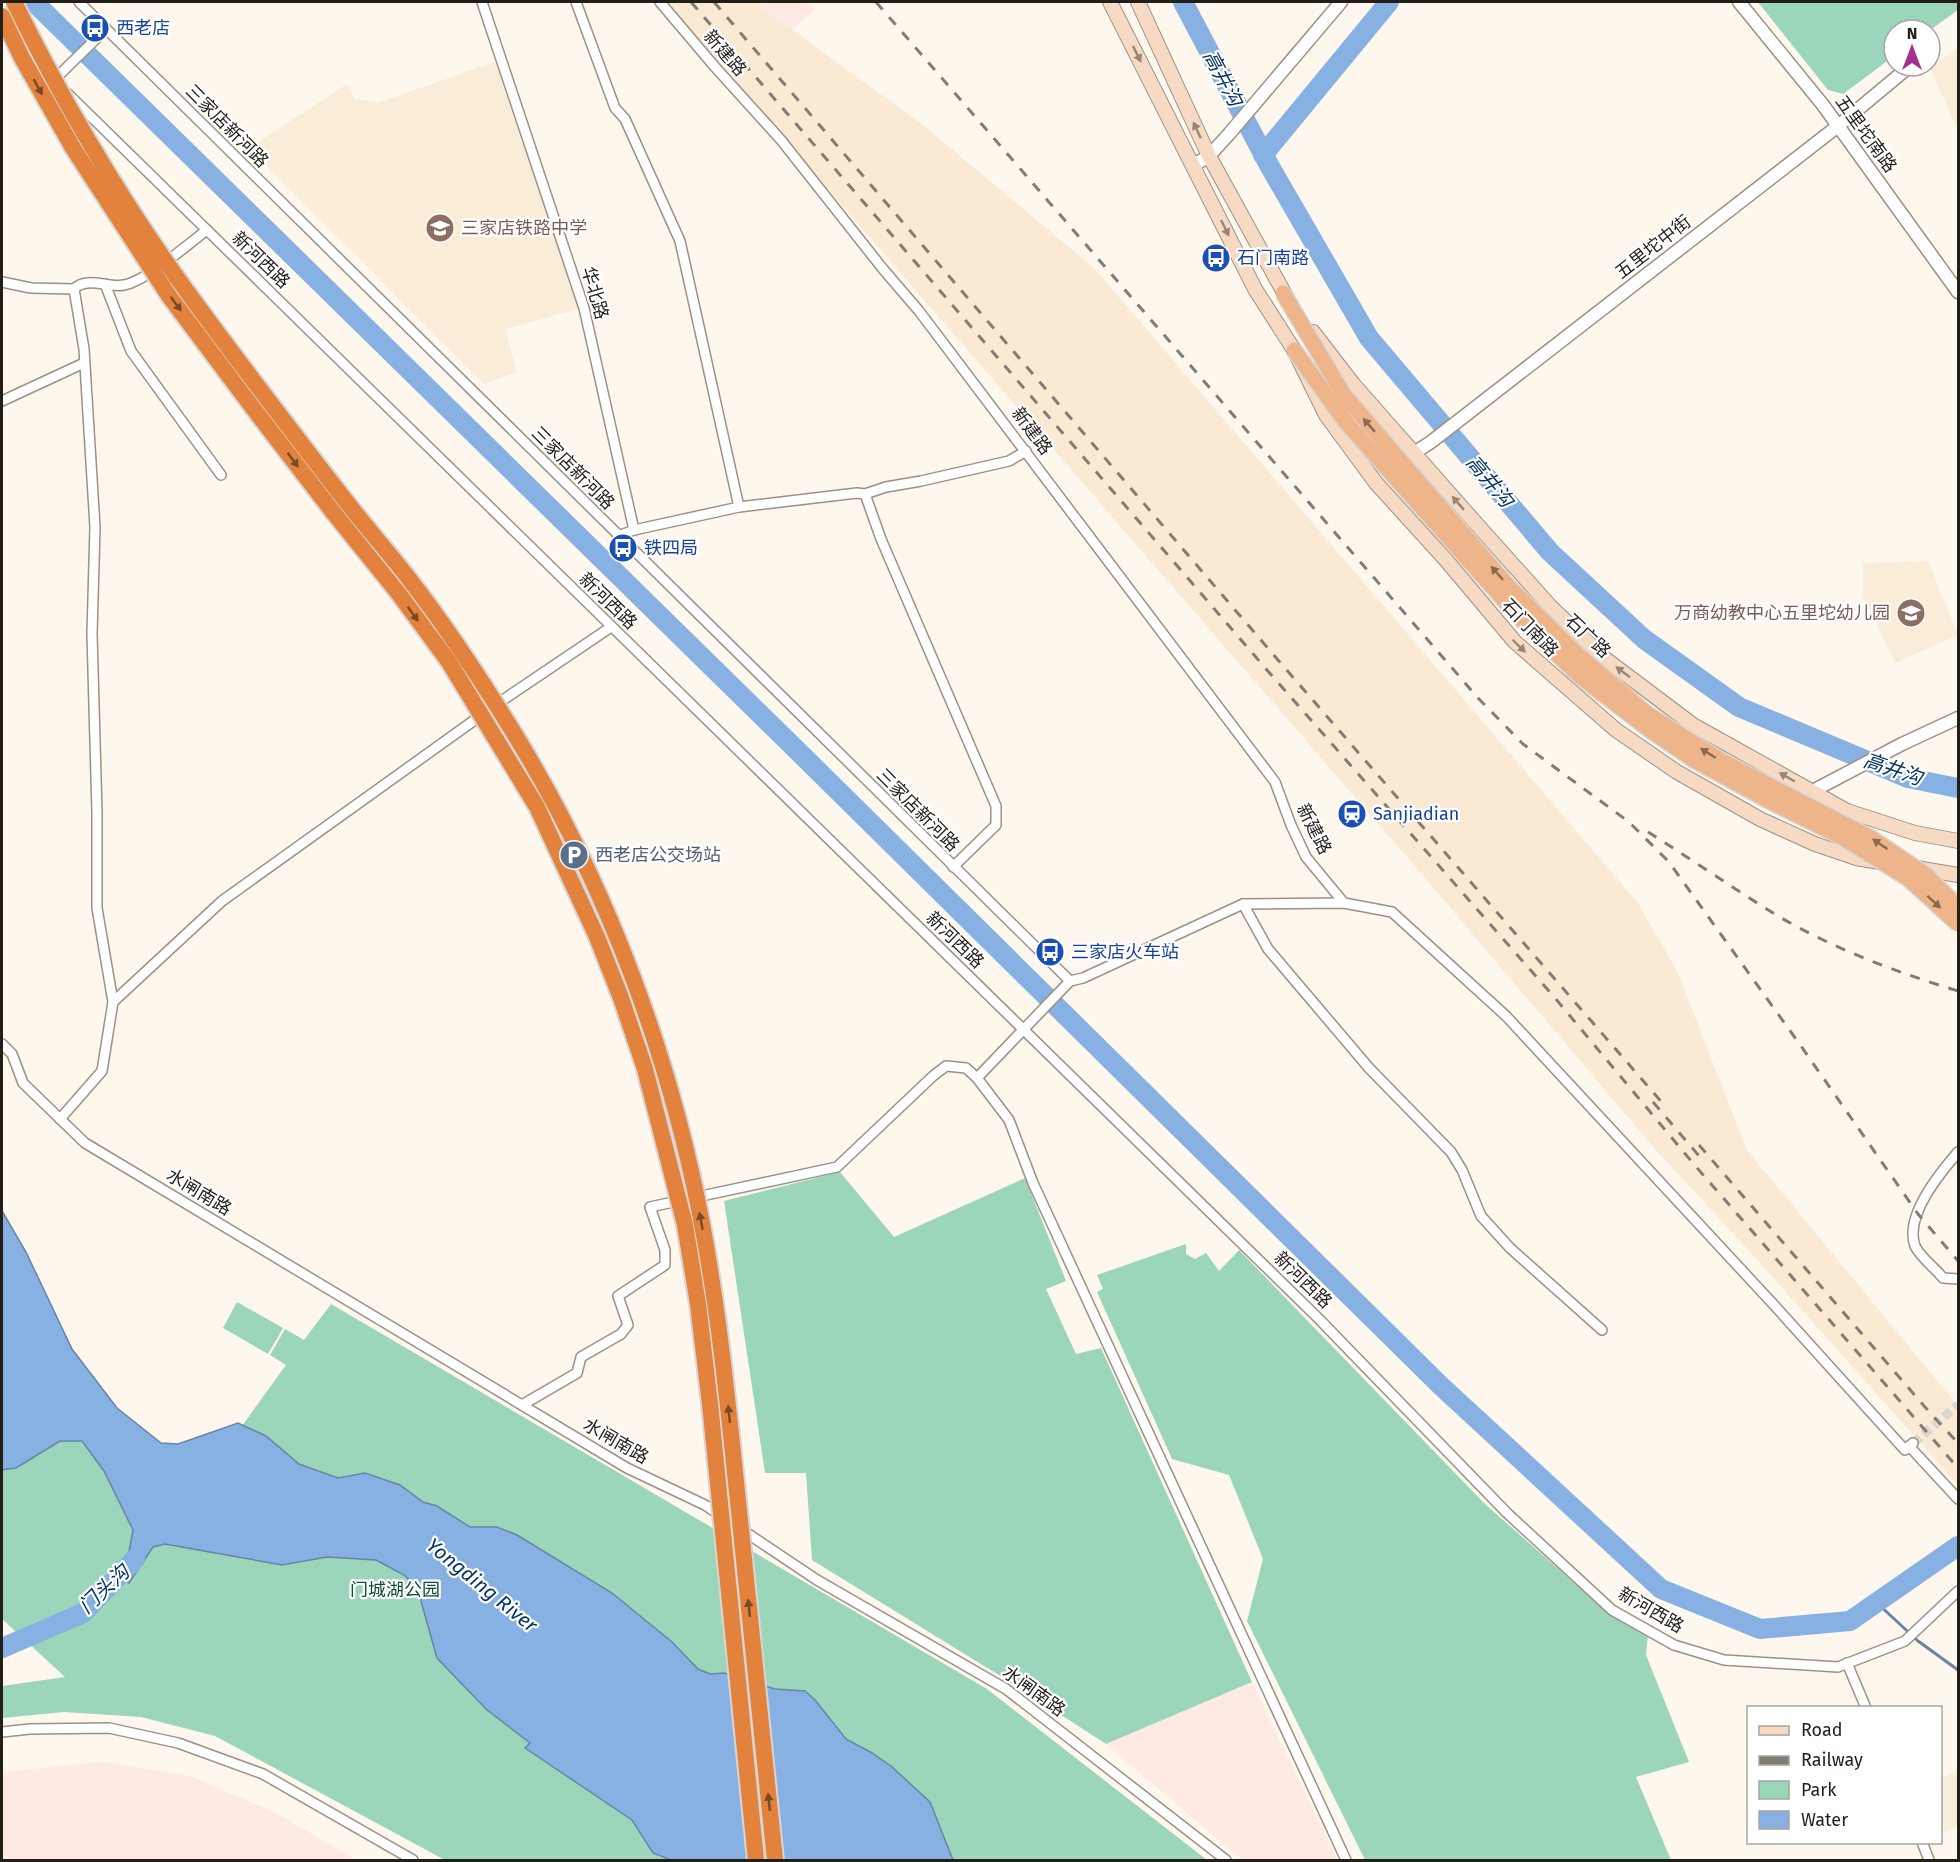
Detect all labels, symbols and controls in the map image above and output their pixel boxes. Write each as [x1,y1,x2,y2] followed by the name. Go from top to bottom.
[79,12,111,44] bus stop icon: 西老店
[116,17,170,39] place label: 西老店
[1882,18,1942,78] north arrow
[1907,24,1917,43] text: N
[699,25,751,81] street label: 新建路
[1132,45,1142,62] one-way arrow
[1198,46,1249,112] water label: 高井沟
[33,78,43,95] one-way arrow
[181,80,273,172] street label: 三家店新河路
[1831,91,1901,177] street label: 五里坨南路
[1192,122,1201,139] one-way arrow
[1611,211,1695,283] street label: 五里坨中街
[424,212,456,244] school or university icon: 三家店铁路中学
[461,217,587,239] place label: 三家店铁路中学
[1220,219,1229,236] one-way arrow
[227,227,295,293] street label: 新河西路
[1200,242,1232,274] bus stop icon: 石门南路
[1237,247,1309,269] place label: 石门南路
[577,264,613,322] street label: 华北路
[170,296,182,312] one-way arrow
[1007,403,1057,459] street label: 新建路
[1363,417,1376,433] one-way arrow
[527,422,619,514] street label: 三家店新河路
[1462,450,1520,513] water label: 高井沟
[286,453,298,468] one-way arrow
[1452,496,1465,511] one-way arrow
[607,532,639,564] bus stop icon: 铁四局
[644,537,698,559] place label: 铁四局
[1491,566,1504,581] one-way arrow
[574,568,642,634] street label: 新河西路
[1497,594,1563,662] street label: 石门南路
[1895,597,1927,629] school or university icon: 万商幼教中心五里坨幼儿园
[1674,602,1890,624] place label: 万商幼教中心五里坨幼儿园
[407,605,419,621] one-way arrow
[1561,610,1615,662] street label: 石广路
[1512,638,1526,652] one-way arrow
[1616,666,1632,678] one-way arrow
[1700,747,1716,758] one-way arrow
[1861,748,1927,791] water label: 高井沟
[872,764,964,856] street label: 三家店新河路
[1779,772,1795,783] one-way arrow
[1336,798,1368,830] station icon: Sanjiadian
[1292,800,1336,858] street label: 新建路
[1373,803,1459,825] place label: Sanjiadian
[1873,838,1889,850] one-way arrow
[558,839,590,871] parking icon: 西老店公交场站
[595,844,721,866] place label: 西老店公交场站
[1927,895,1942,909] one-way arrow
[921,907,989,973] street label: 新河西路
[1034,936,1066,968] bus stop icon: 三家店火车站
[1071,941,1179,963] place label: 三家店火车站
[162,1164,236,1220] street label: 水闸南路
[696,1212,705,1231] one-way arrow
[1269,1247,1337,1313] street label: 新河西路
[724,1405,734,1424] one-way arrow
[579,1413,653,1469] street label: 水闸南路
[422,1533,543,1638] water label: Yongding River
[74,1558,136,1618] water label: 门头沟
[350,1579,440,1601] park label: 门城湖公园
[1614,1582,1688,1638] street label: 新河西路
[744,1599,754,1618] one-way arrow
[998,1661,1070,1721] street label: 水闸南路
[1747,1706,1942,1844] legend
[1801,1719,1843,1741] text: Road
[1801,1749,1863,1771] text: Railway
[1801,1779,1837,1801] text: Park
[764,1793,774,1812] one-way arrow
[1801,1809,1848,1831] text: Water

